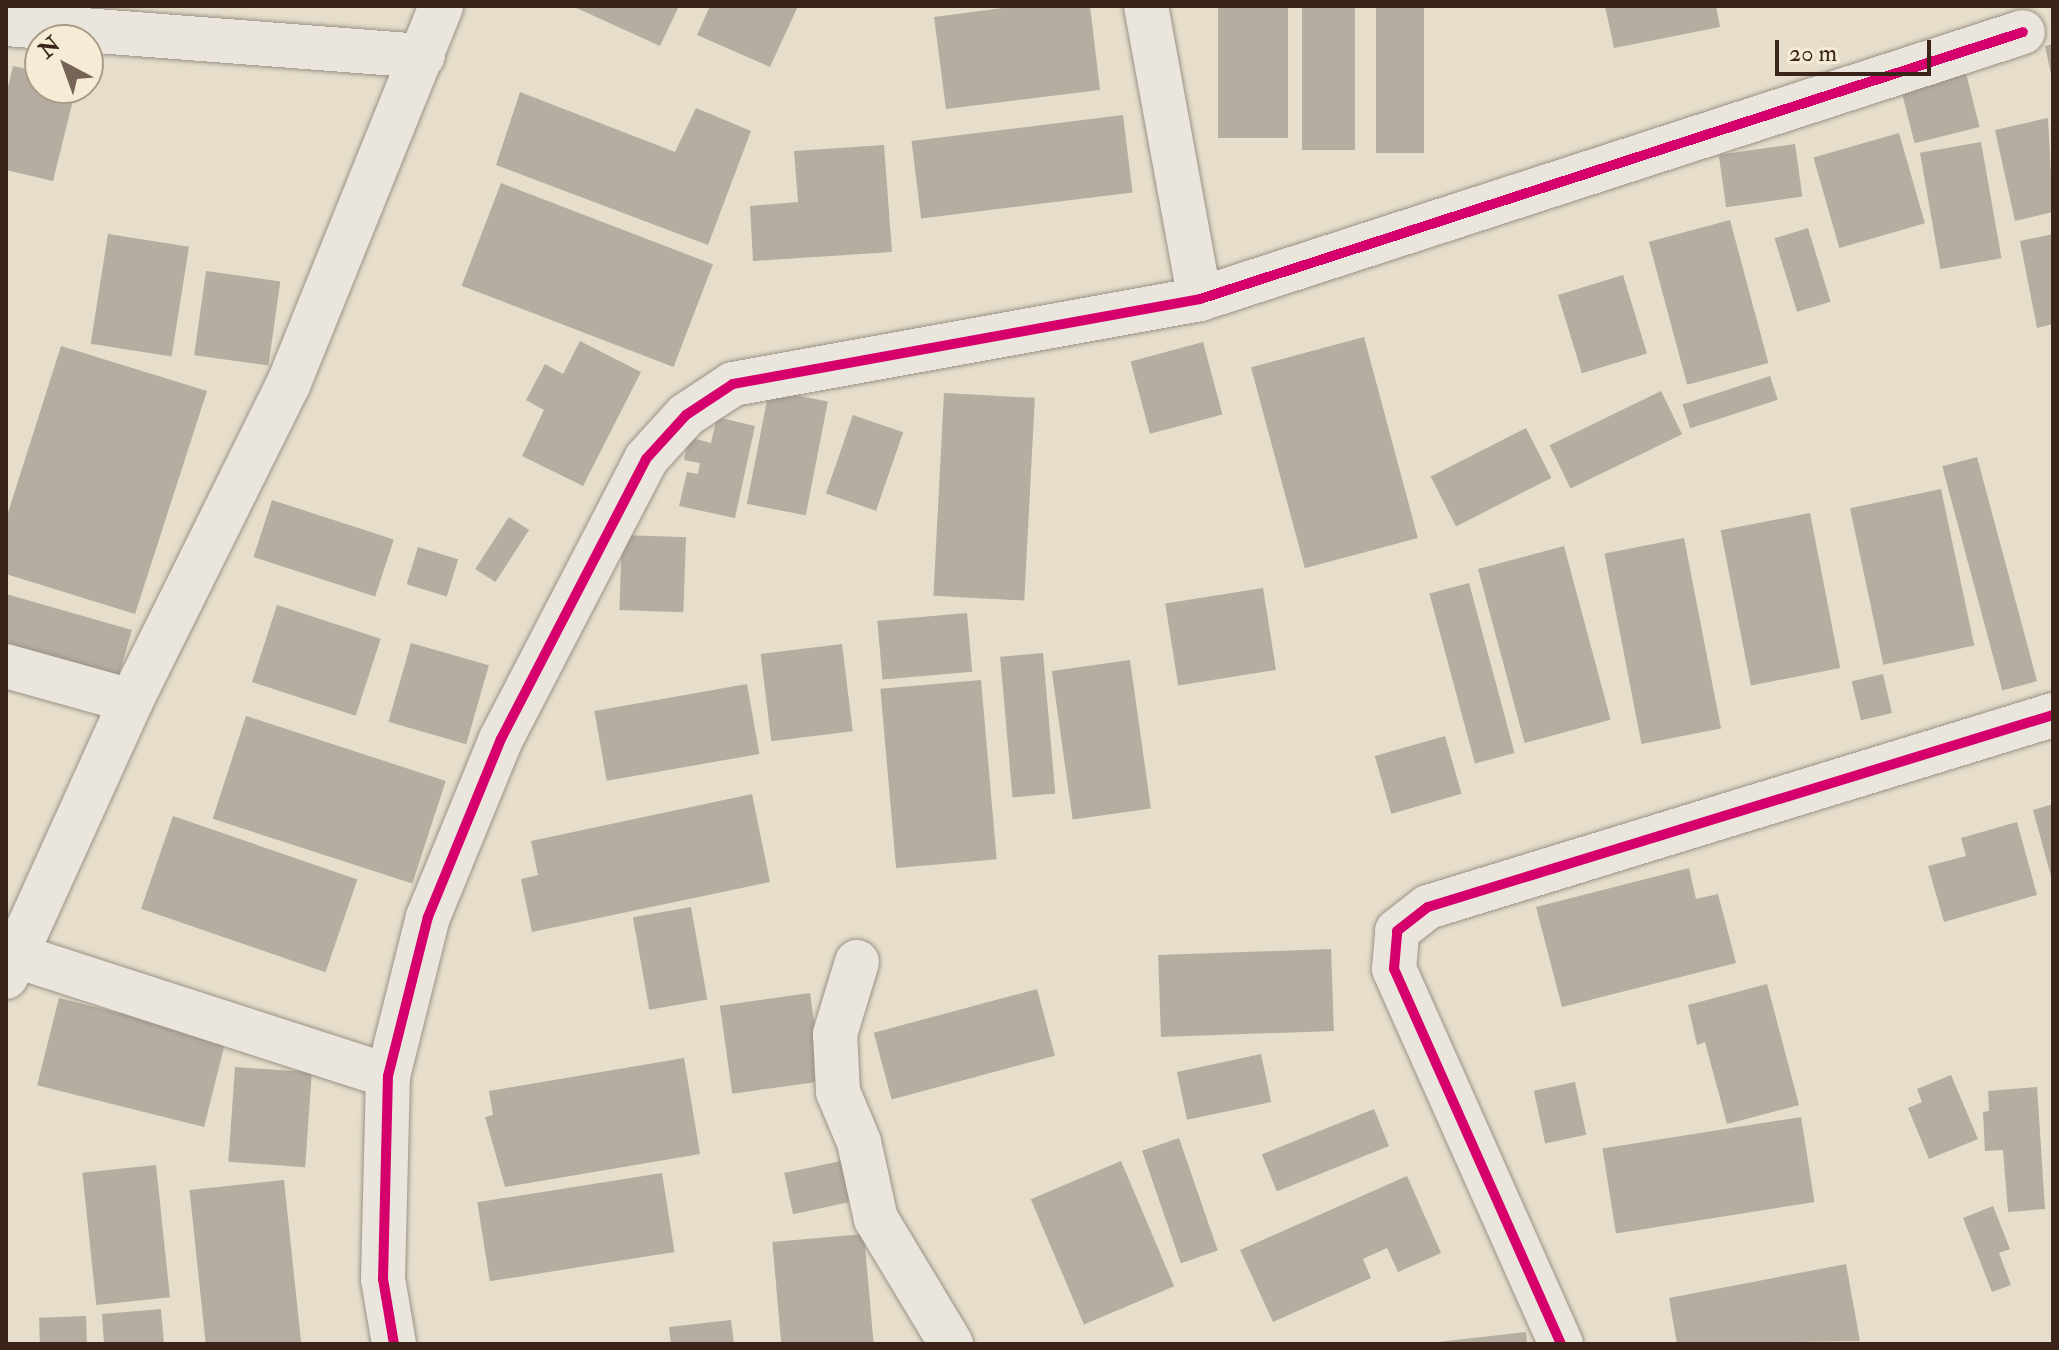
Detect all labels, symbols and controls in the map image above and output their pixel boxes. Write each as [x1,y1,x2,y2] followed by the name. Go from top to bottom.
[24,24,104,104] north arrow
[1779,24,1935,74] scale bar
[33,30,66,64] text: N
[1789,38,1837,69] text: 20 m

